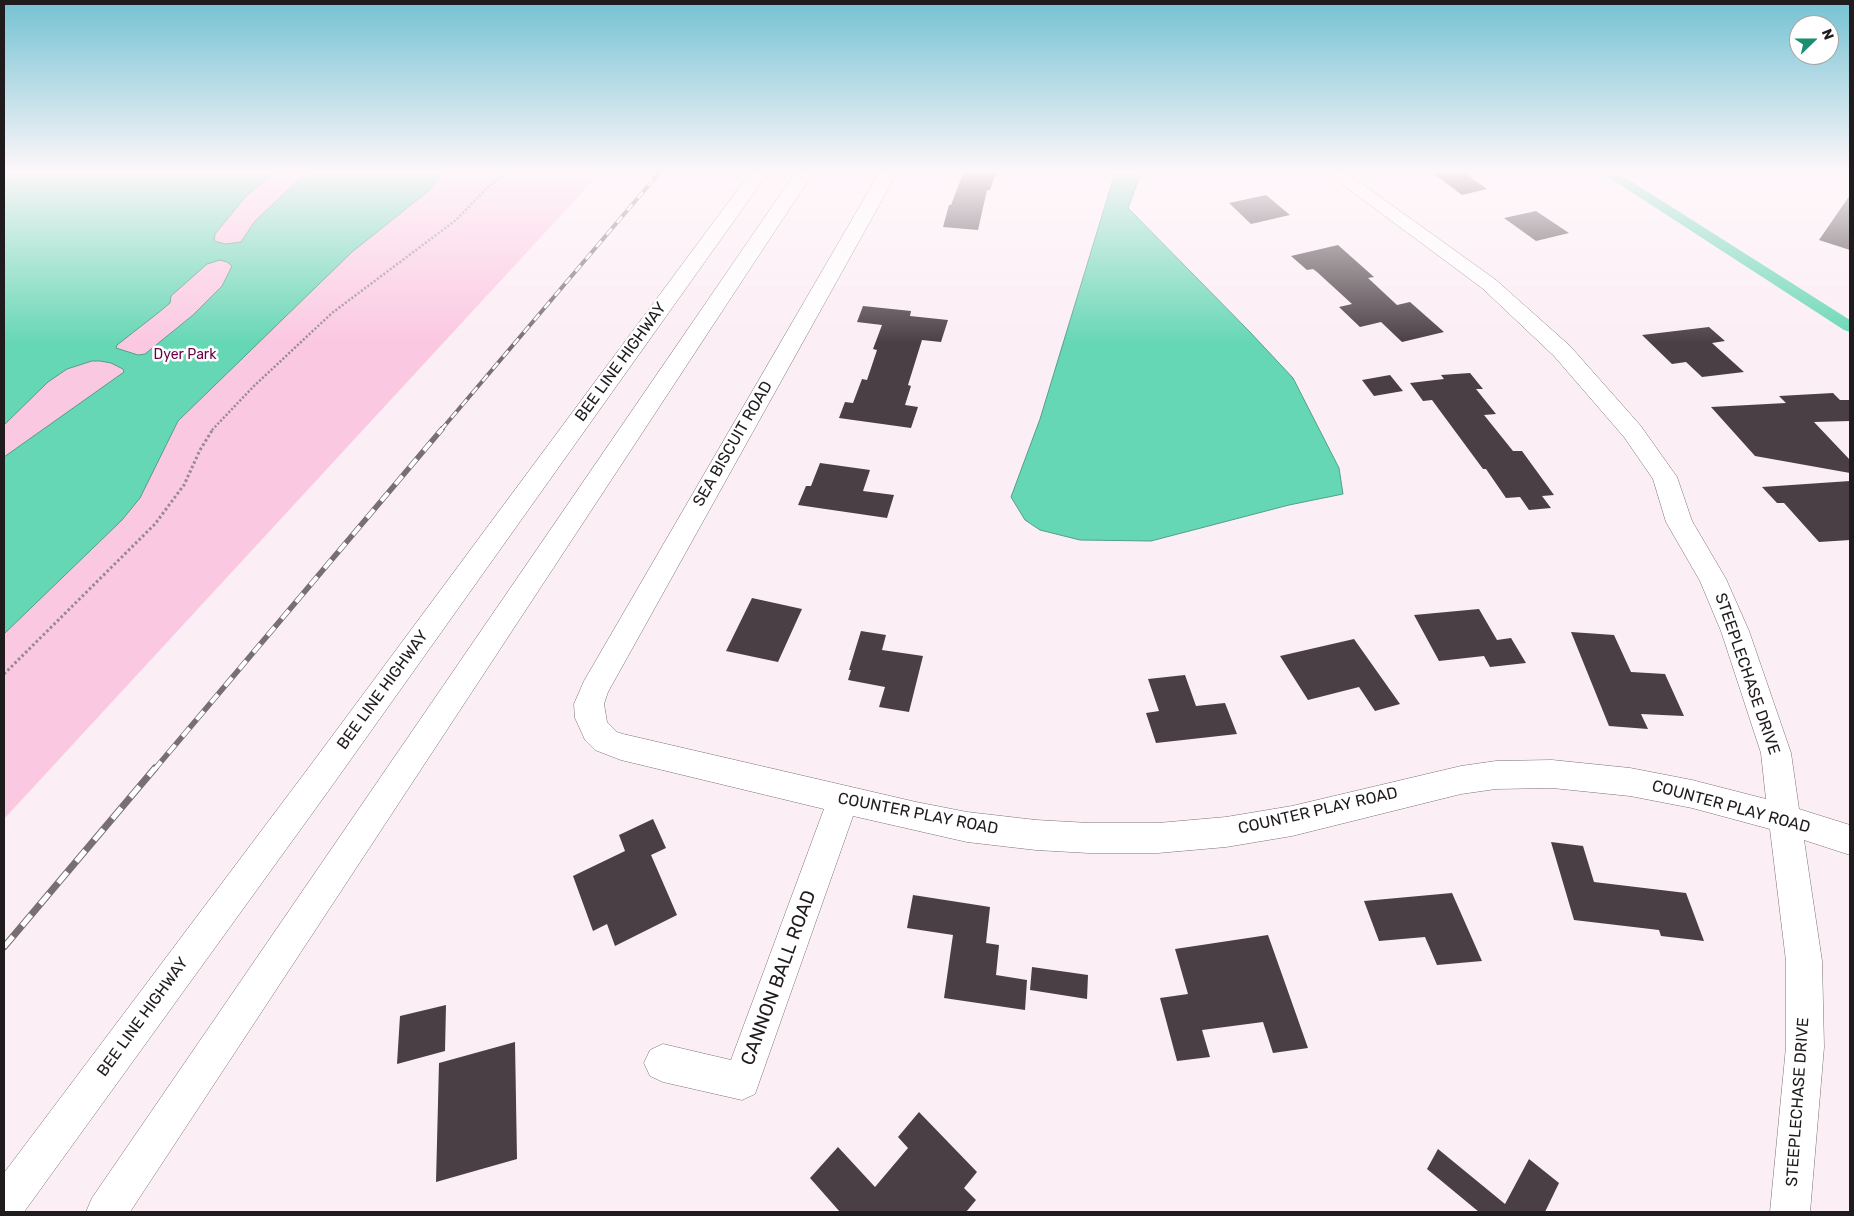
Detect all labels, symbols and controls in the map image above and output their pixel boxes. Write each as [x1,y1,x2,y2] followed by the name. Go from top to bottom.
[1789,15,1839,65] north arrow
[1818,27,1837,42] text: N
[571,299,671,425] street label: BEE LINE HIGHWAY
[154,347,216,363] park label: Dyer Park
[689,378,777,510] street label: SEA BISCUIT ROAD
[1710,591,1784,757] street label: STEEPLECHASE DRIVE
[333,627,433,753] street label: BEE LINE HIGHWAY
[1650,777,1812,837] street label: COUNTER PLAY ROAD
[1236,783,1400,839] street label: COUNTER PLAY ROAD
[836,789,1000,839] street label: COUNTER PLAY ROAD
[737,887,821,1069] street label: CANNON BALL ROAD
[93,954,193,1080] street label: BEE LINE HIGHWAY
[1783,1017,1813,1187] street label: STEEPLECHASE DRIVE

